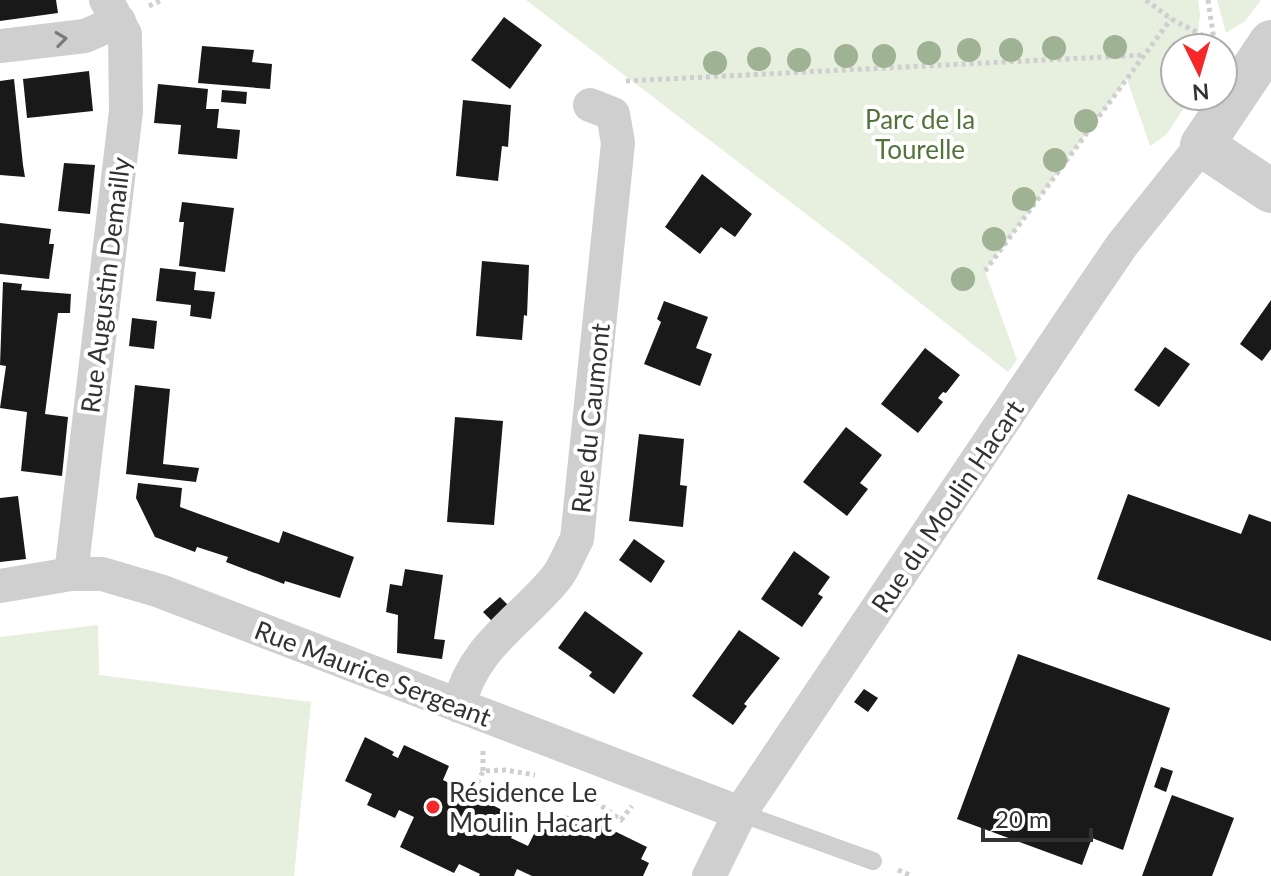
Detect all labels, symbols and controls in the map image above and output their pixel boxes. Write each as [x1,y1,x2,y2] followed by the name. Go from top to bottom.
[54,31,68,48] one-way arrow
[1159,32,1239,112] north arrow
[1191,78,1210,107] text: N
[865,103,975,165] park label: Parc de la Tourelle
[73,155,137,415] street label: Rue Augustin Demailly
[564,321,616,515] street label: Rue du Caumont
[864,393,1030,618] street label: Rue du Moulin Hacart
[250,613,496,733] street label: Rue Maurice Sergeant
[449,776,613,838] place label: Résidence Le Moulin Hacart
[983,792,1091,842] scale bar
[424,798,442,816] marker: Résidence Le Moulin Hacart
[995,804,1049,833] text: 20 m

